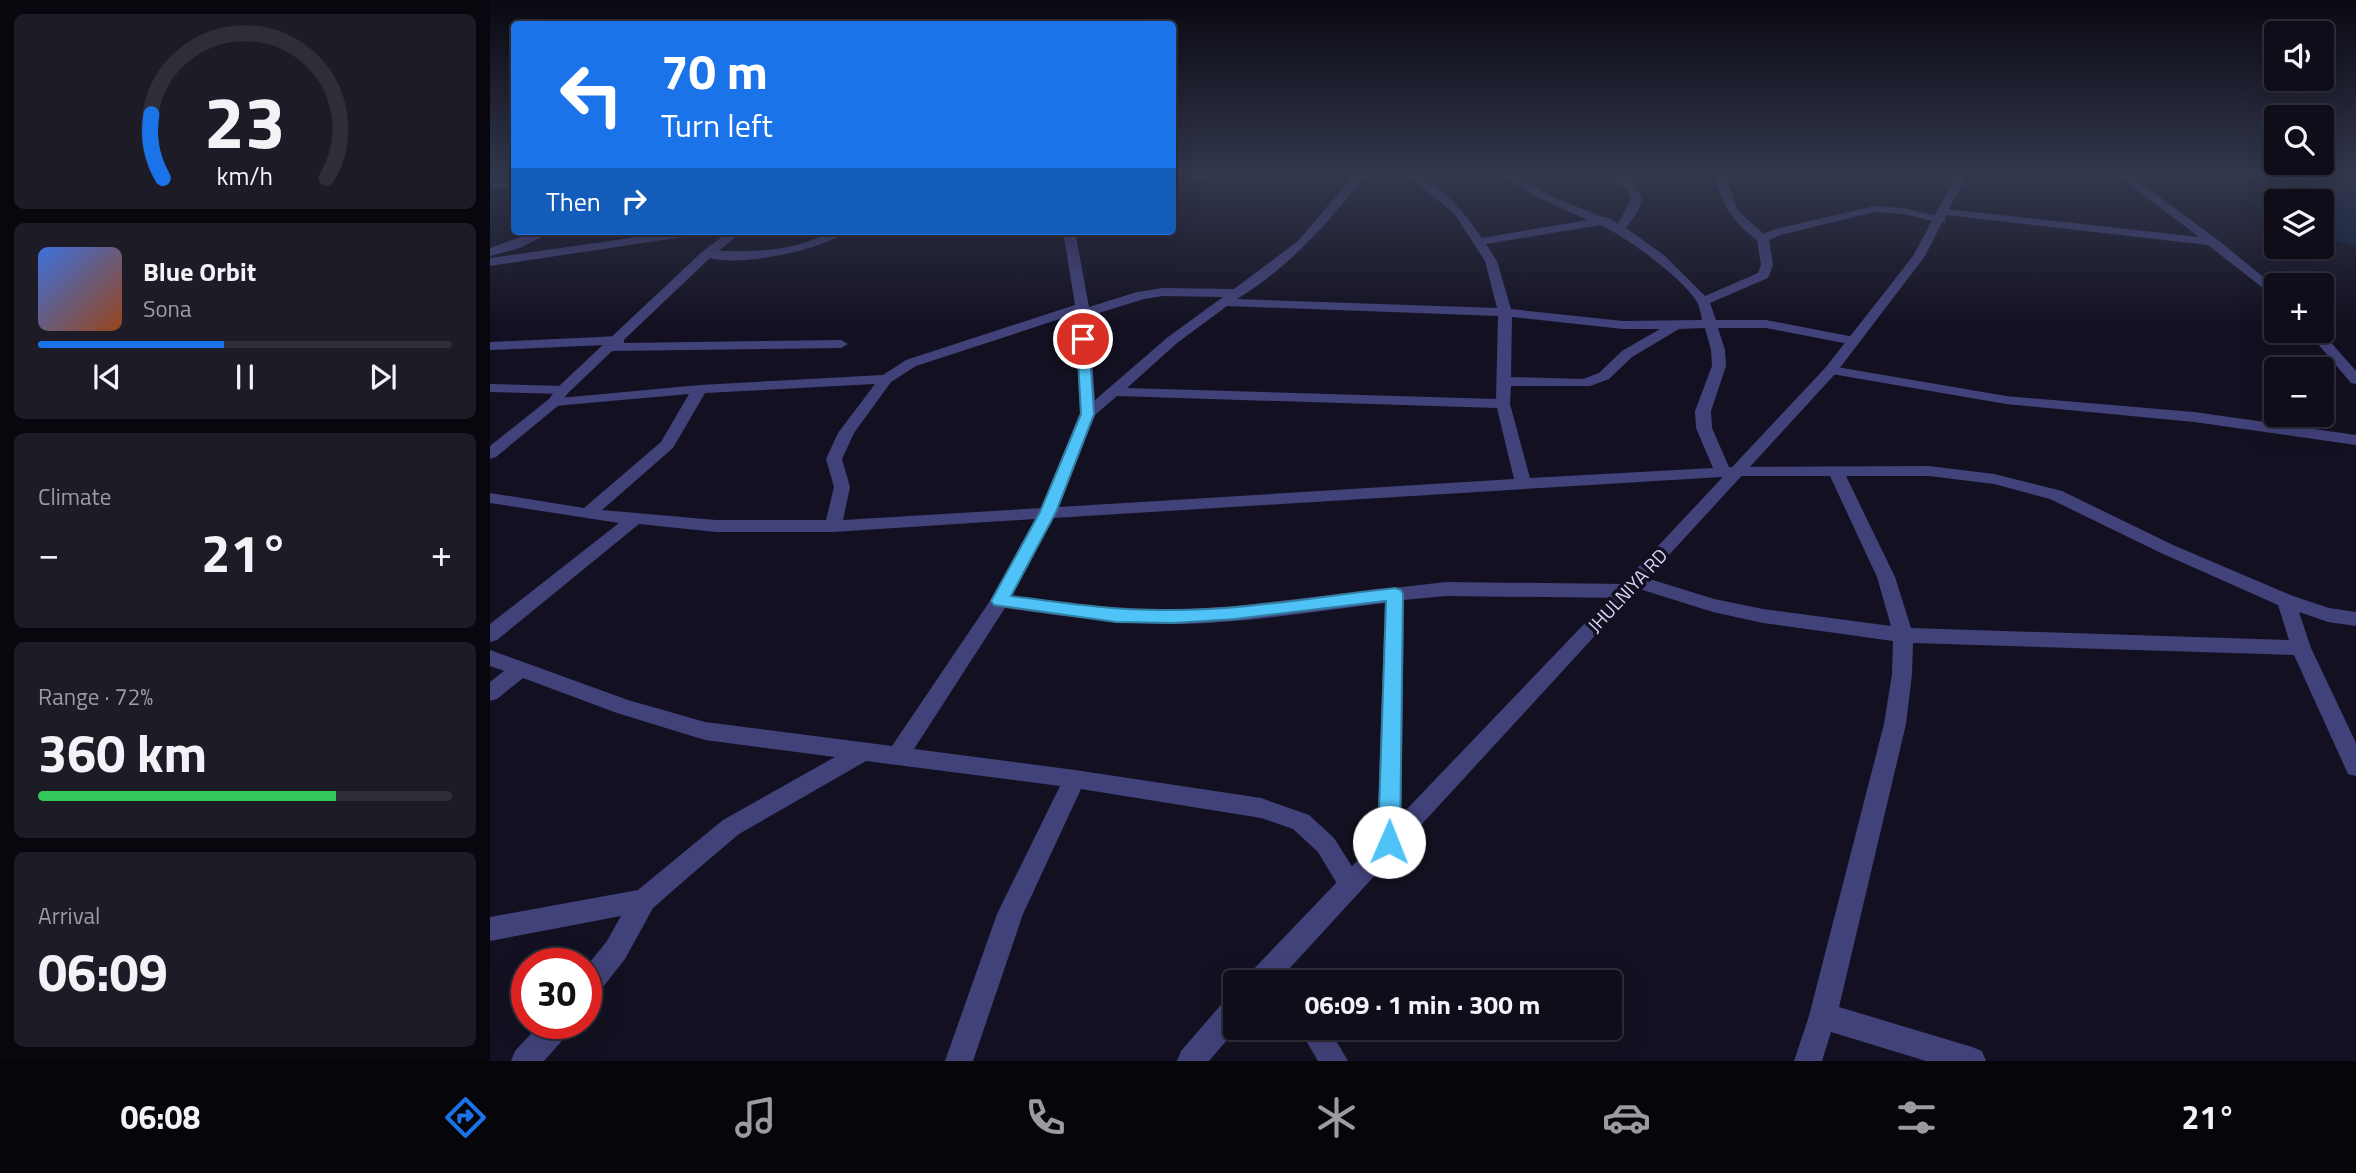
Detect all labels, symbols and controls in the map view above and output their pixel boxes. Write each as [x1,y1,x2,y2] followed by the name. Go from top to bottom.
[2264,21,2334,427] map controls
[2264,21,2334,91] button: sound
[661,33,768,108] text: 70 m
[546,49,637,140] icon: left
[204,66,286,176] text: 23
[661,101,773,149] text: Turn left
[2264,105,2334,175] button: search
[217,157,273,195] text: km/h
[546,182,601,221] text: Then
[615,182,653,220] icon: right
[2264,189,2334,259] button: layers
[143,252,256,291] text: Blue Orbit
[2264,273,2334,343] button: +
[143,291,191,326] text: Sona
[1053,309,1113,369] pin
[1064,320,1102,358] icon: arrive
[2264,357,2334,427] button: −
[88,358,126,396] icon: previous
[226,358,264,396] icon: pause
[364,358,402,396] icon: next
[38,479,111,514] text: Climate
[201,513,289,592] text: 21°
[38,524,59,582] text: −
[431,524,452,582] text: +
[1580,541,1674,639] street label: JHULNIYA RD
[38,679,153,714] text: Range · 72%
[38,713,207,792] text: 360 km
[1352,805,1426,879] position arrow
[38,898,100,933] text: Arrival
[38,932,168,1011] text: 06:09
[511,948,602,1039] speed limit sign: 30
[1305,985,1540,1024] text: 06:09 · 1 min · 300 m
[121,1093,200,1141] text: 06:08
[441,1093,490,1142] icon: directions
[731,1093,780,1142] icon: music
[1021,1093,1070,1142] icon: phone
[1312,1093,1361,1142] icon: climate
[1602,1093,1651,1142] icon: car
[1892,1093,1941,1142] icon: filters
[2182,1093,2235,1141] text: 21°

